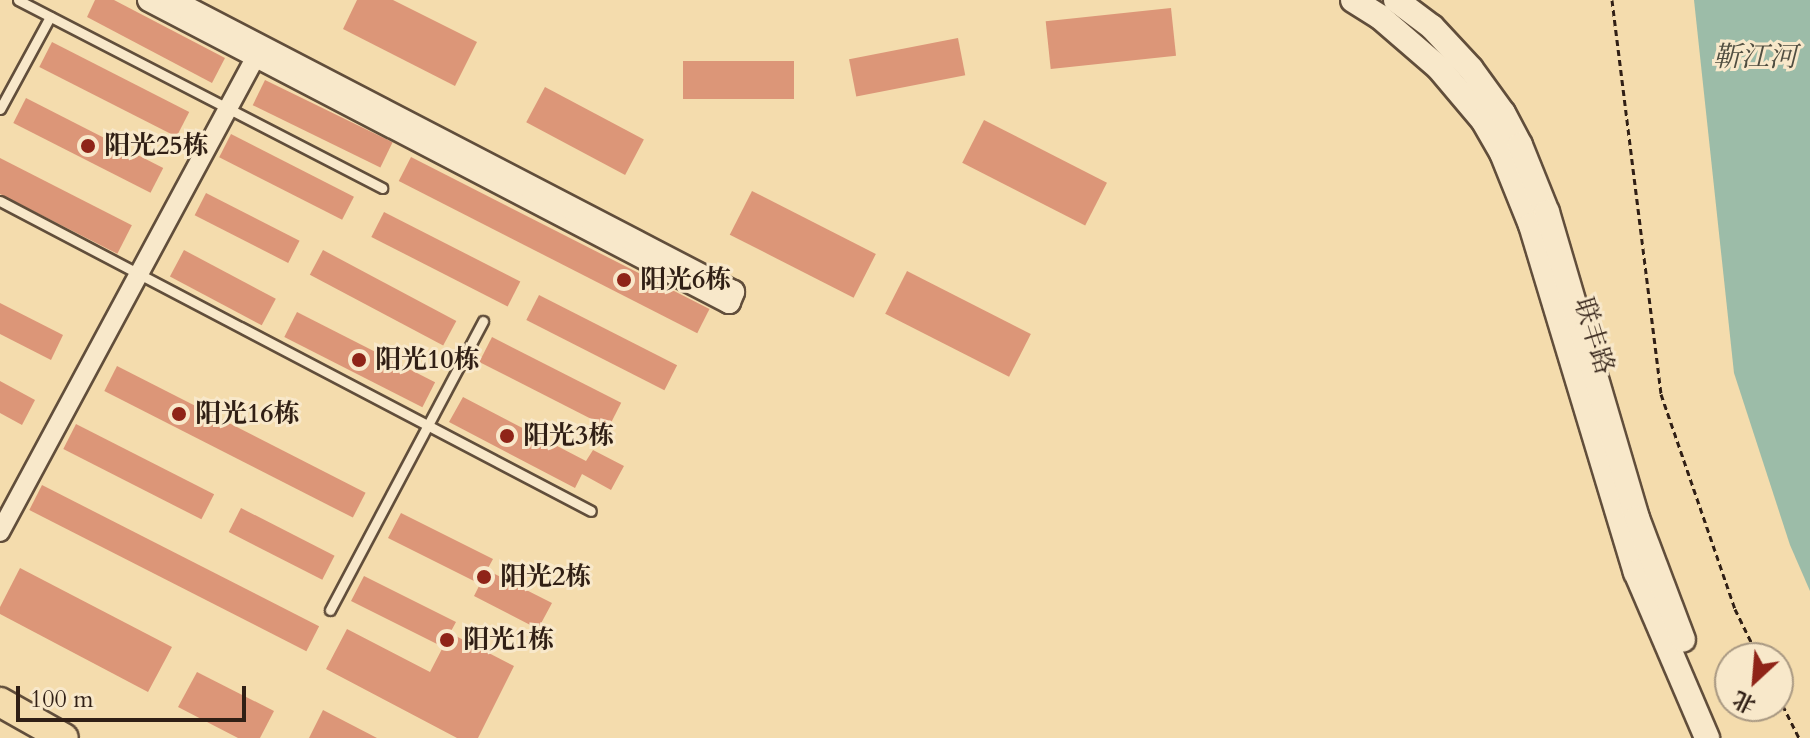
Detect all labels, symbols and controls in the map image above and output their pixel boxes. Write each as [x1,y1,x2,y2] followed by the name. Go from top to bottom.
[1713,40,1797,74] water label: 靳江河
[104,130,209,162] place label: 阳光25栋
[79,137,97,155] marker: 阳光25栋
[640,264,731,296] place label: 阳光6栋
[615,271,633,289] marker: 阳光6栋
[1568,294,1620,378] street label: 联丰路
[375,344,480,376] place label: 阳光10栋
[350,351,368,369] marker: 阳光10栋
[195,398,300,430] place label: 阳光16栋
[170,405,188,423] marker: 阳光16栋
[523,420,614,452] place label: 阳光3栋
[498,427,516,445] marker: 阳光3栋
[500,561,591,593] place label: 阳光2栋
[475,568,493,586] marker: 阳光2栋
[463,624,554,656] place label: 阳光1栋
[438,631,456,649] marker: 阳光1栋
[1714,642,1794,722] north arrow
[20,670,250,720] scale bar
[30,683,94,716] text: 100 m
[1728,683,1761,720] text: 北

